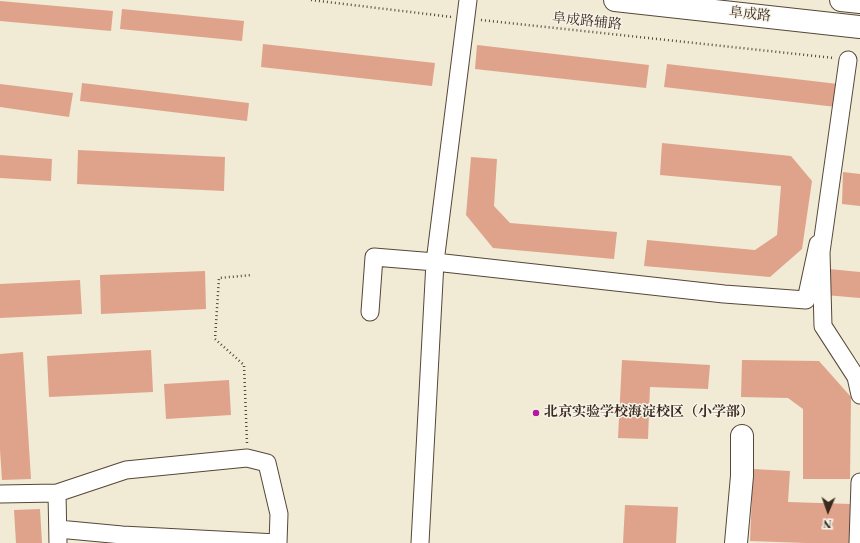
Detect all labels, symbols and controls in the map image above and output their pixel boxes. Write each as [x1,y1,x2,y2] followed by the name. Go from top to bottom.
[728,4,772,26] street label: 阜成路
[551,10,623,34] street label: 阜成路辅路
[544,405,754,421] place label: 北京实验学校海淀校区（小学部）
[531,408,541,418] marker: 北京实验学校海淀校区（小学部）
[808,491,848,531] north arrow
[823,516,832,530] text: N

